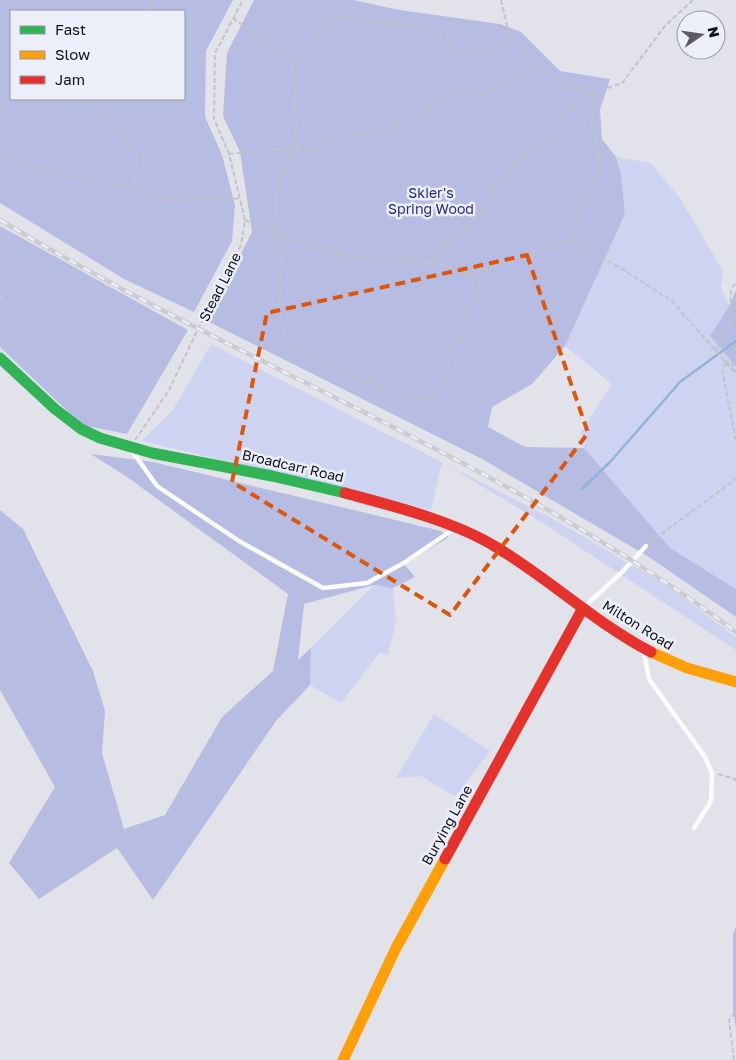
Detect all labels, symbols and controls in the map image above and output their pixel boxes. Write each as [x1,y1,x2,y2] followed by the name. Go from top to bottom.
[10,10,185,100] legend
[676,10,726,60] north arrow
[55,20,86,38] text: Fast
[705,25,724,39] text: N
[55,45,90,63] text: Slow
[55,70,85,88] text: Jam
[388,184,474,217] park label: Skier's Spring Wood
[195,249,244,324] street label: Stead Lane
[241,446,346,485] street label: Broadcarr Road
[600,596,677,653] street label: Milton Road
[418,782,476,868] street label: Burying Lane

